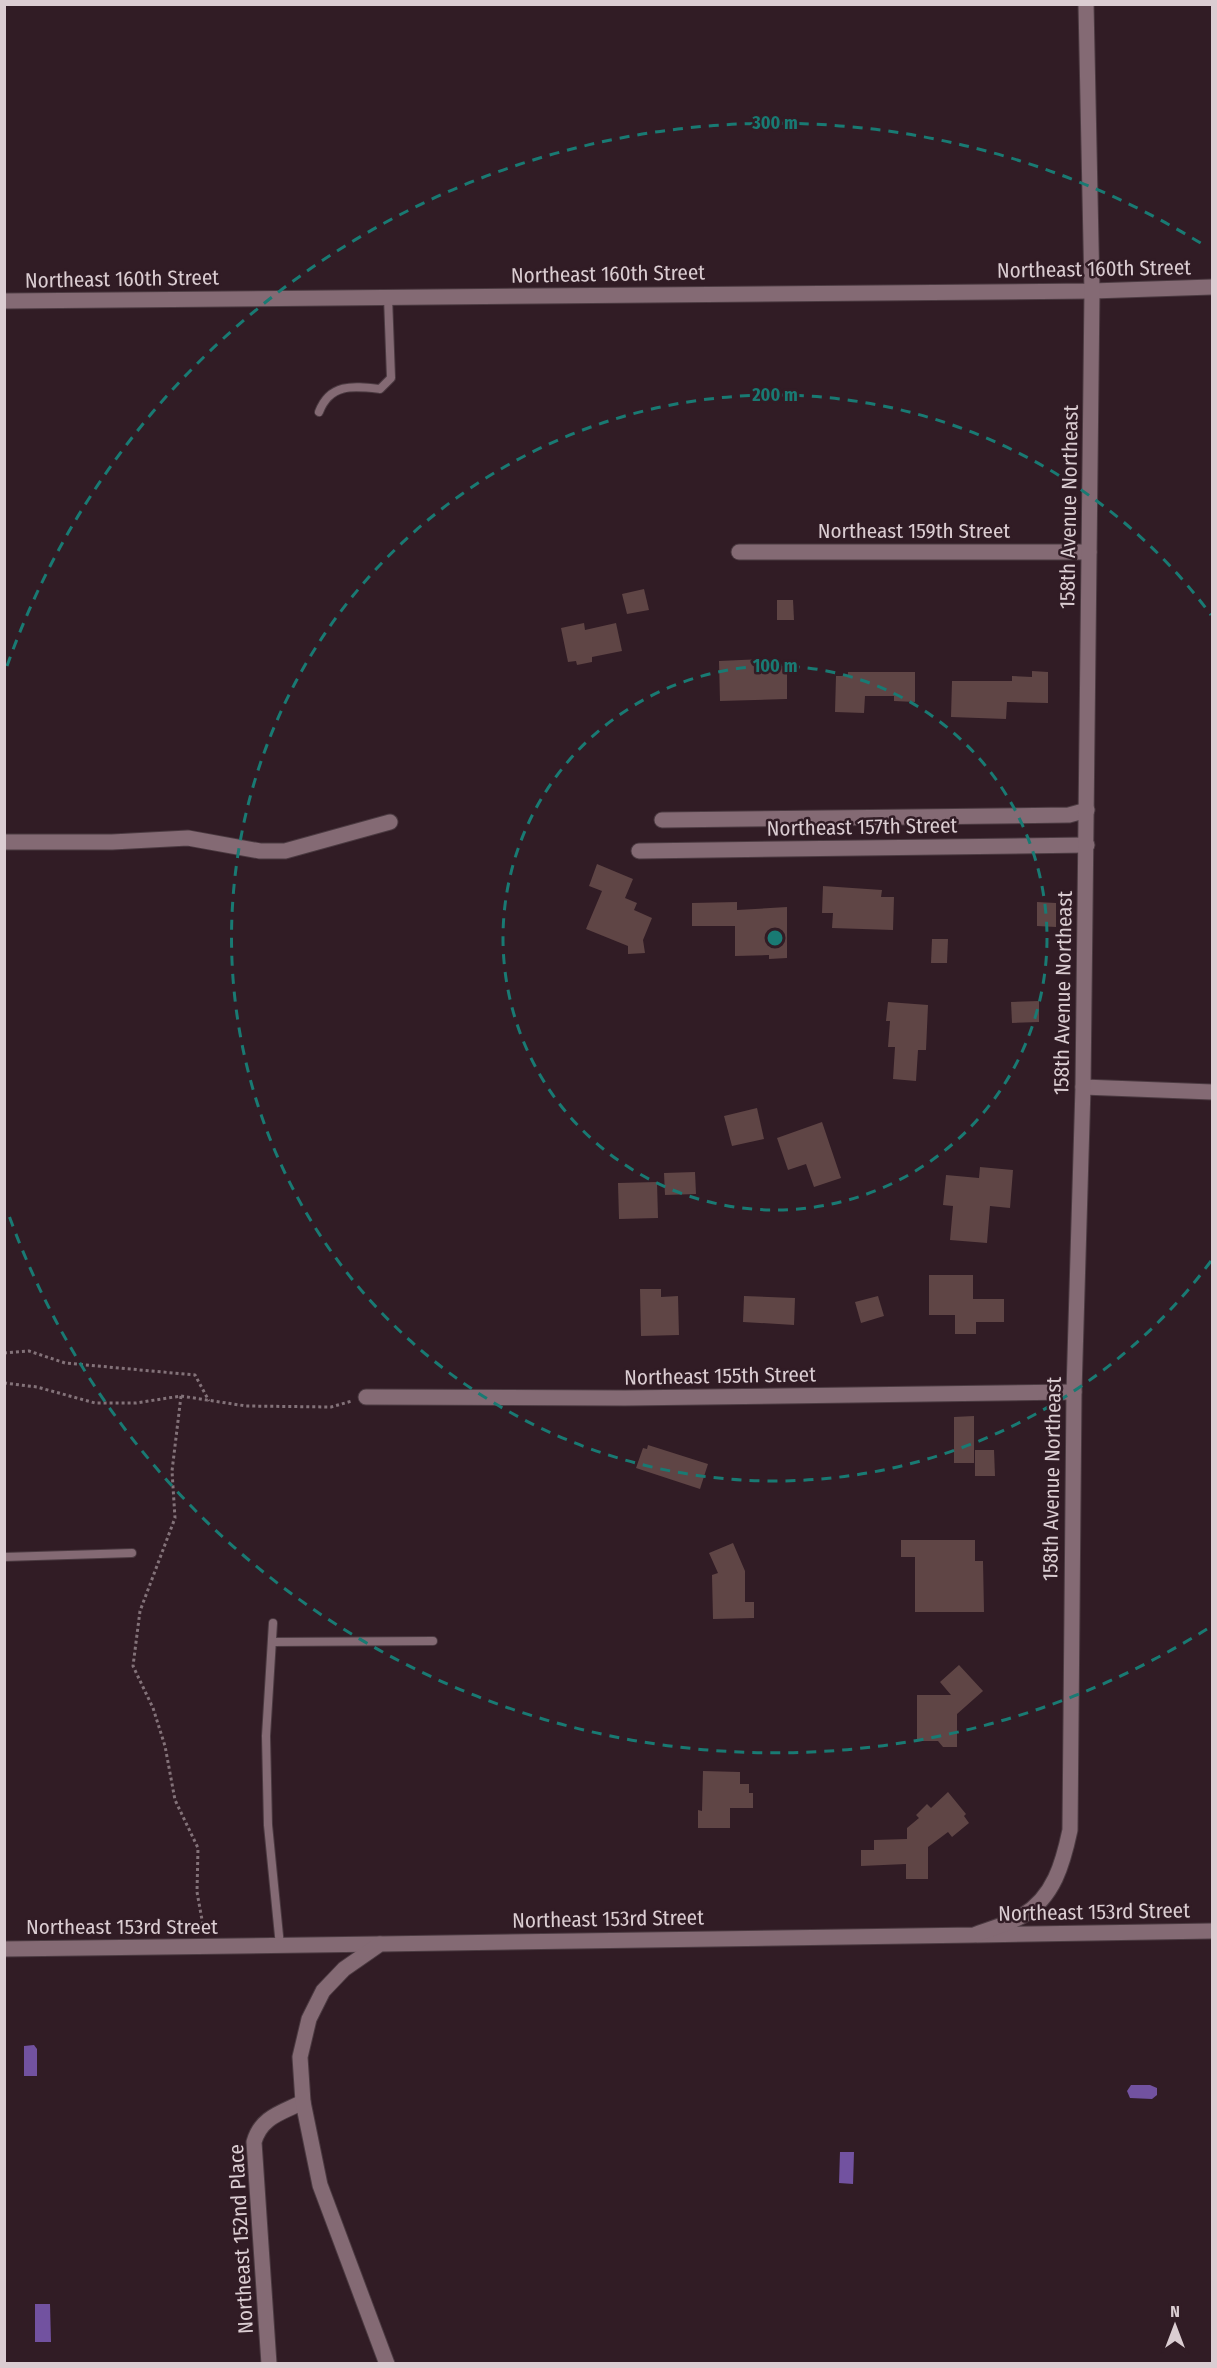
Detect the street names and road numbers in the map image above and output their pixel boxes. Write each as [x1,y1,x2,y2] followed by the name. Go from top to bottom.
[997,254,1191,284] street label: Northeast 160th Street
[511,259,705,289] street label: Northeast 160th Street
[25,264,219,294] street label: Northeast 160th Street
[1054,404,1084,609] street label: 158th Avenue Northeast
[818,518,1010,544] street label: Northeast 159th Street
[767,812,958,842] street label: Northeast 157th Street
[1048,890,1078,1095] street label: 158th Avenue Northeast
[624,1361,816,1391] street label: Northeast 155th Street
[1037,1376,1067,1581] street label: 158th Avenue Northeast
[998,1897,1190,1927] street label: Northeast 153rd Street
[512,1904,704,1934] street label: Northeast 153rd Street
[26,1914,218,1940] street label: Northeast 153rd Street
[223,2144,259,2334] street label: Northeast 152nd Place

